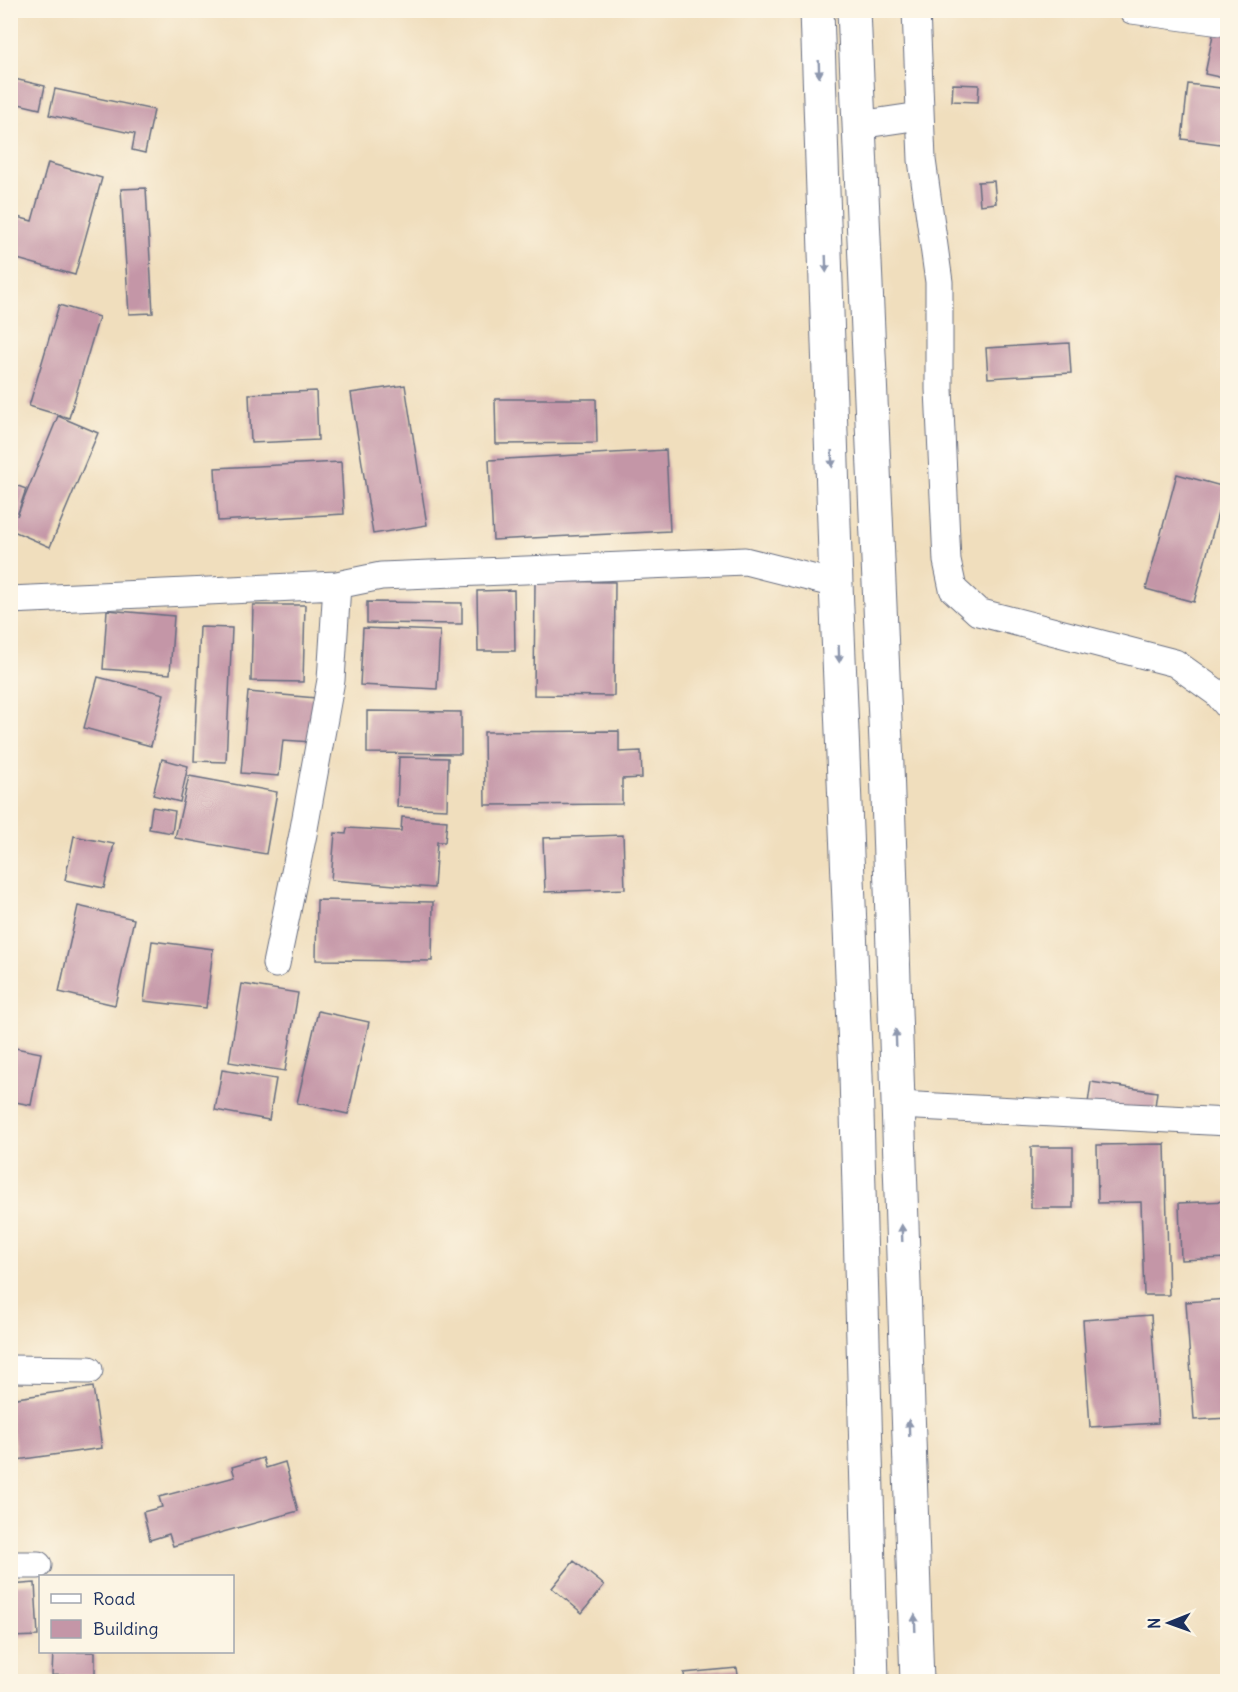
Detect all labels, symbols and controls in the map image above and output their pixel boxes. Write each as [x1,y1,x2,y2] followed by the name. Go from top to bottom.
[815,59,824,78] one-way arrow
[821,254,831,273] one-way arrow
[828,449,837,468] one-way arrow
[834,644,844,663] one-way arrow
[892,1029,901,1048] one-way arrow
[898,1224,907,1243] one-way arrow
[904,1419,913,1438] one-way arrow
[39,1575,234,1653] legend
[93,1587,136,1610] text: Road
[1139,1593,1199,1653] north arrow
[910,1614,920,1633] one-way arrow
[93,1617,158,1640] text: Building
[1144,1618,1164,1629] text: N

